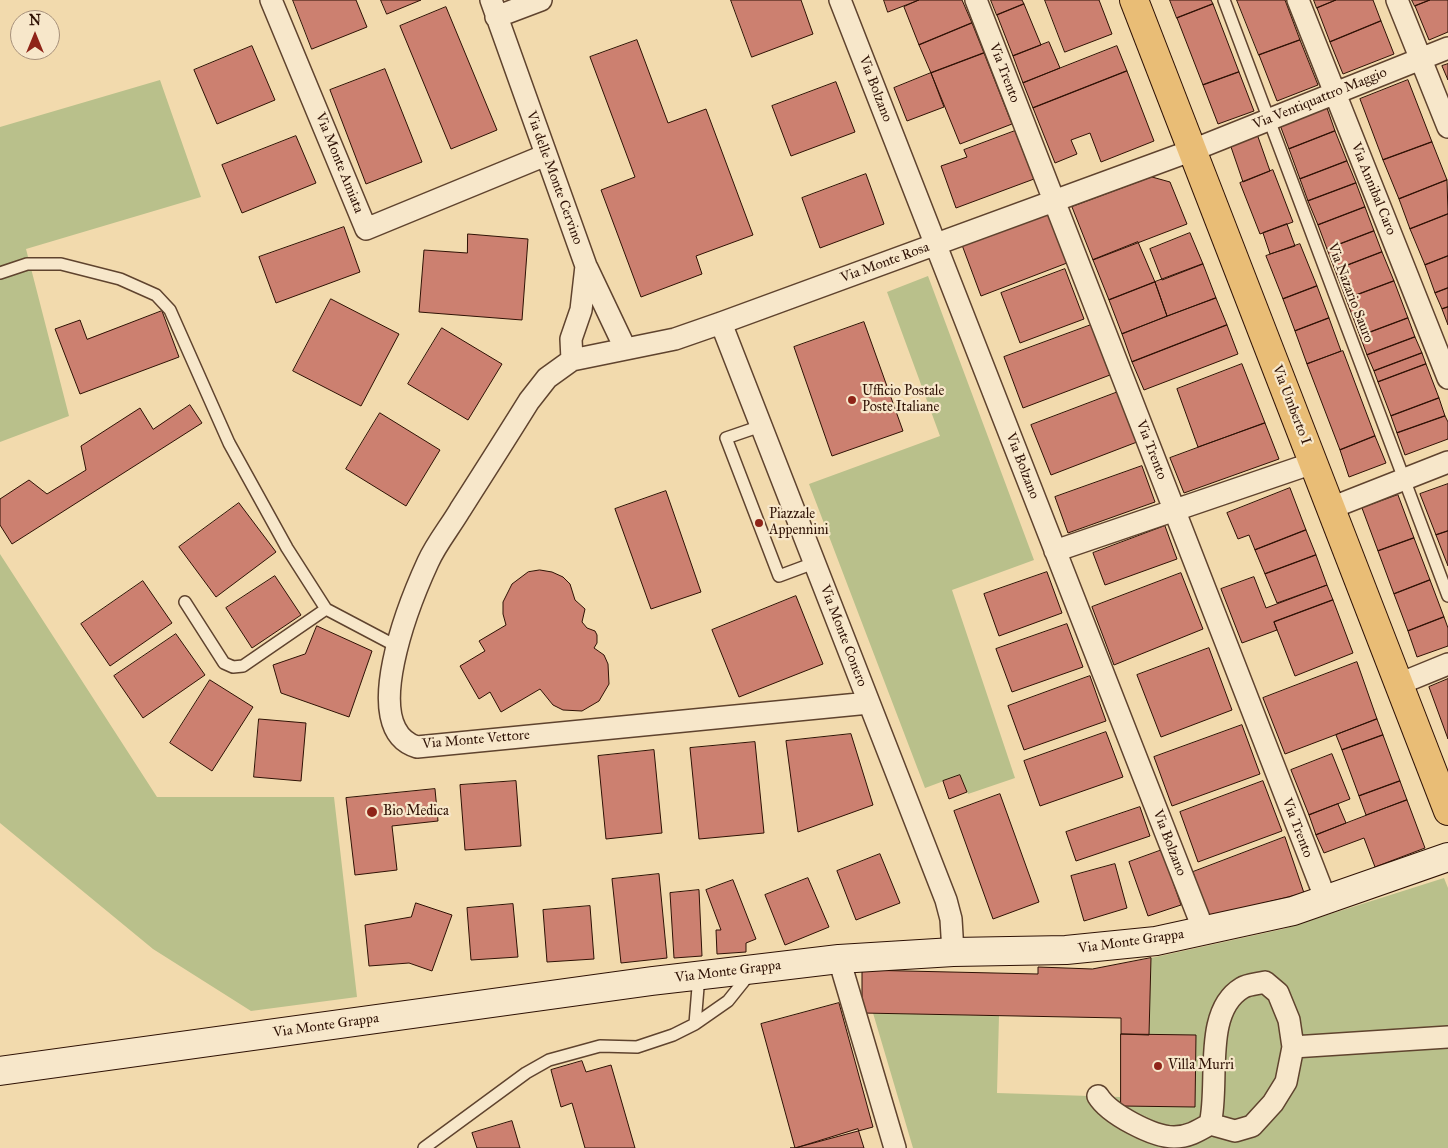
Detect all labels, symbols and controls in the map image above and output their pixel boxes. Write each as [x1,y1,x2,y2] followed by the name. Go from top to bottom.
[10,10,60,60] north arrow
[29,12,41,29] text: N
[985,41,1023,105] street label: Via Trento
[855,53,895,125] street label: Via Bolzano
[1251,64,1389,134] street label: Via Ventiquattro Maggio
[522,109,586,247] street label: Via delle Monte Cervino
[311,110,367,216] street label: Via Monte Amiata
[1347,140,1399,238] street label: Via Annibal Caro
[838,239,932,287] street label: Via Monte Rosa
[1323,241,1377,345] street label: Via Nazario Sauro
[1268,363,1314,447] street label: Via Umberto I
[862,384,944,417] place label: Ufficio Postale Poste Italiane
[846,394,858,406] marker: Ufficio Postale Poste Italiane
[1132,418,1170,482] street label: Via Trento
[1002,430,1042,502] street label: Via Bolzano
[769,507,829,540] place label: Piazzale Appennini
[753,517,765,529] marker: Piazzale Appennini
[816,583,870,689] street label: Via Monte Conero
[422,727,530,753] street label: Via Monte Vettore
[1278,796,1316,860] street label: Via Trento
[383,804,449,820] place label: Bio Medica
[365,805,379,819] marker: Bio Medica
[1149,807,1189,879] street label: Via Bolzano
[1077,926,1185,958] street label: Via Monte Grappa
[674,957,782,987] street label: Via Monte Grappa
[272,1010,380,1042] street label: Via Monte Grappa
[1168,1058,1234,1074] place label: Villa Murri
[1152,1060,1164,1072] marker: Villa Murri

